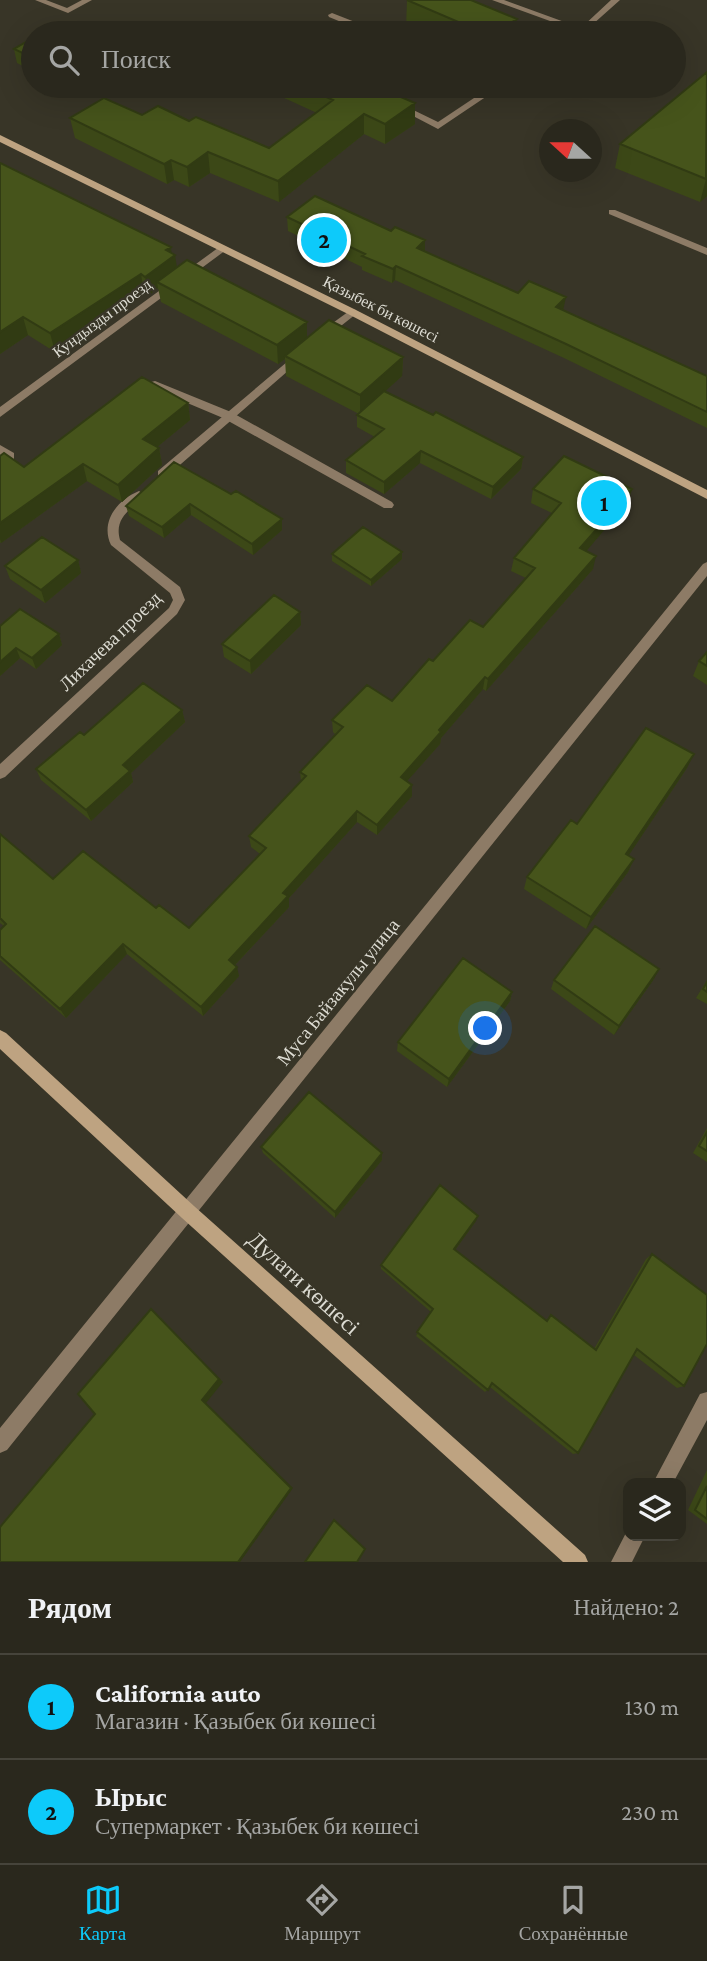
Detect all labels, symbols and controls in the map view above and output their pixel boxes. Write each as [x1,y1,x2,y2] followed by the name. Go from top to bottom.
[21,21,686,98] search box
[45,41,83,79] icon: search
[101,45,171,74] text: Поиск
[539,119,602,182] north arrow
[301,214,347,266] pin: 2
[320,272,442,347] street label: Қазыбек би көшесі
[49,275,155,361] street label: Кундызды проезд
[581,477,627,529] pin: 1
[55,587,166,695] street label: Лихачева проезд
[272,914,404,1069] street label: Муса Байзакулы улица
[468,1011,502,1045] your location
[243,1226,365,1340] street label: Дулати көшесі
[623,1478,686,1541] map controls
[623,1478,686,1541] button: layers
[28,1591,112,1624] text: Рядом
[574,1594,679,1620] text: Найдено: 2
[95,1679,261,1708] text: California auto
[47,1694,55,1720] text: 1
[625,1694,679,1720] text: 130 m
[95,1708,376,1734] text: Магазин · Қазыбек би көшесі
[95,1783,167,1812] text: Ырыс
[45,1799,57,1825] text: 2
[621,1799,679,1825] text: 230 m
[95,1813,419,1839] text: Супермаркет · Қазыбек би көшесі
[79,1881,126,1945] tab: Карта
[284,1881,361,1945] tab: Маршрут
[519,1881,628,1945] tab: Сохранённые

